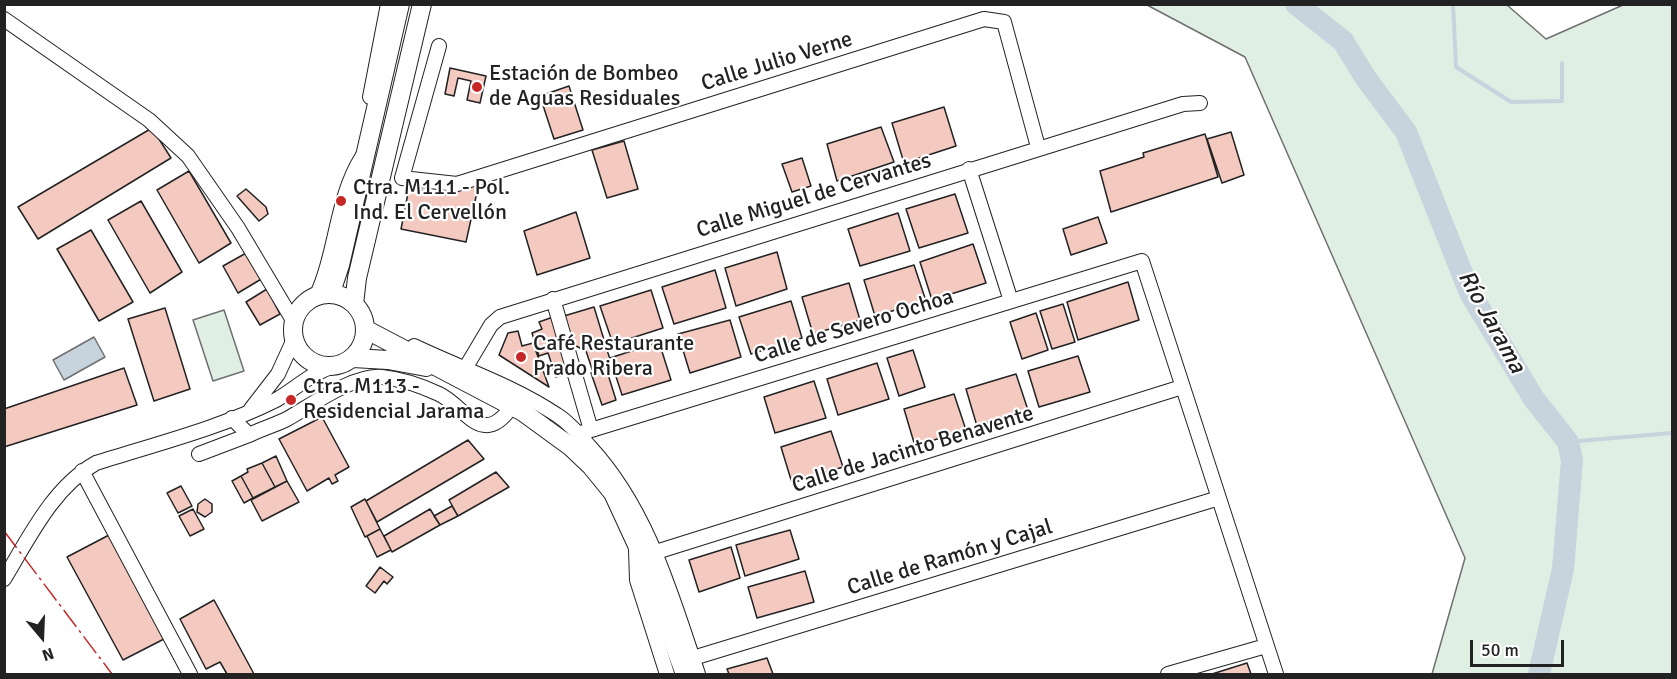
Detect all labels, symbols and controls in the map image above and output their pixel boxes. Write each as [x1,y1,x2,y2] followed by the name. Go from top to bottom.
[698,26,856,98] street label: Calle Julio Verne
[489,61,680,112] place label: Estación de Bombeo de Aguas Residuales
[470,80,484,94] marker: Estación de Bombeo de Aguas Residuales
[694,148,934,244] street label: Calle Miguel de Cervantes
[353,175,510,226] place label: Ctra. M111 - Pol. Ind. El Cervellón
[334,194,348,208] marker: Ctra. M111 - Pol. Ind. El Cervellón
[1451,266,1531,378] water label: Río Jarama
[751,284,957,370] street label: Calle de Severo Ochoa
[533,331,694,382] place label: Café Restaurante Prado Ribera
[514,350,528,364] marker: Café Restaurante Prado Ribera
[303,374,484,426] place label: Ctra. M113 - Residencial Jarama
[284,393,298,407] marker: Ctra. M113 - Residencial Jarama
[789,401,1037,499] street label: Calle de Jacinto Benavente
[844,514,1056,602] street label: Calle de Ramón y Cajal
[12,607,72,667] north arrow
[1473,628,1568,666] scale bar
[1481,639,1519,661] text: 50 m
[39,643,56,665] text: N

